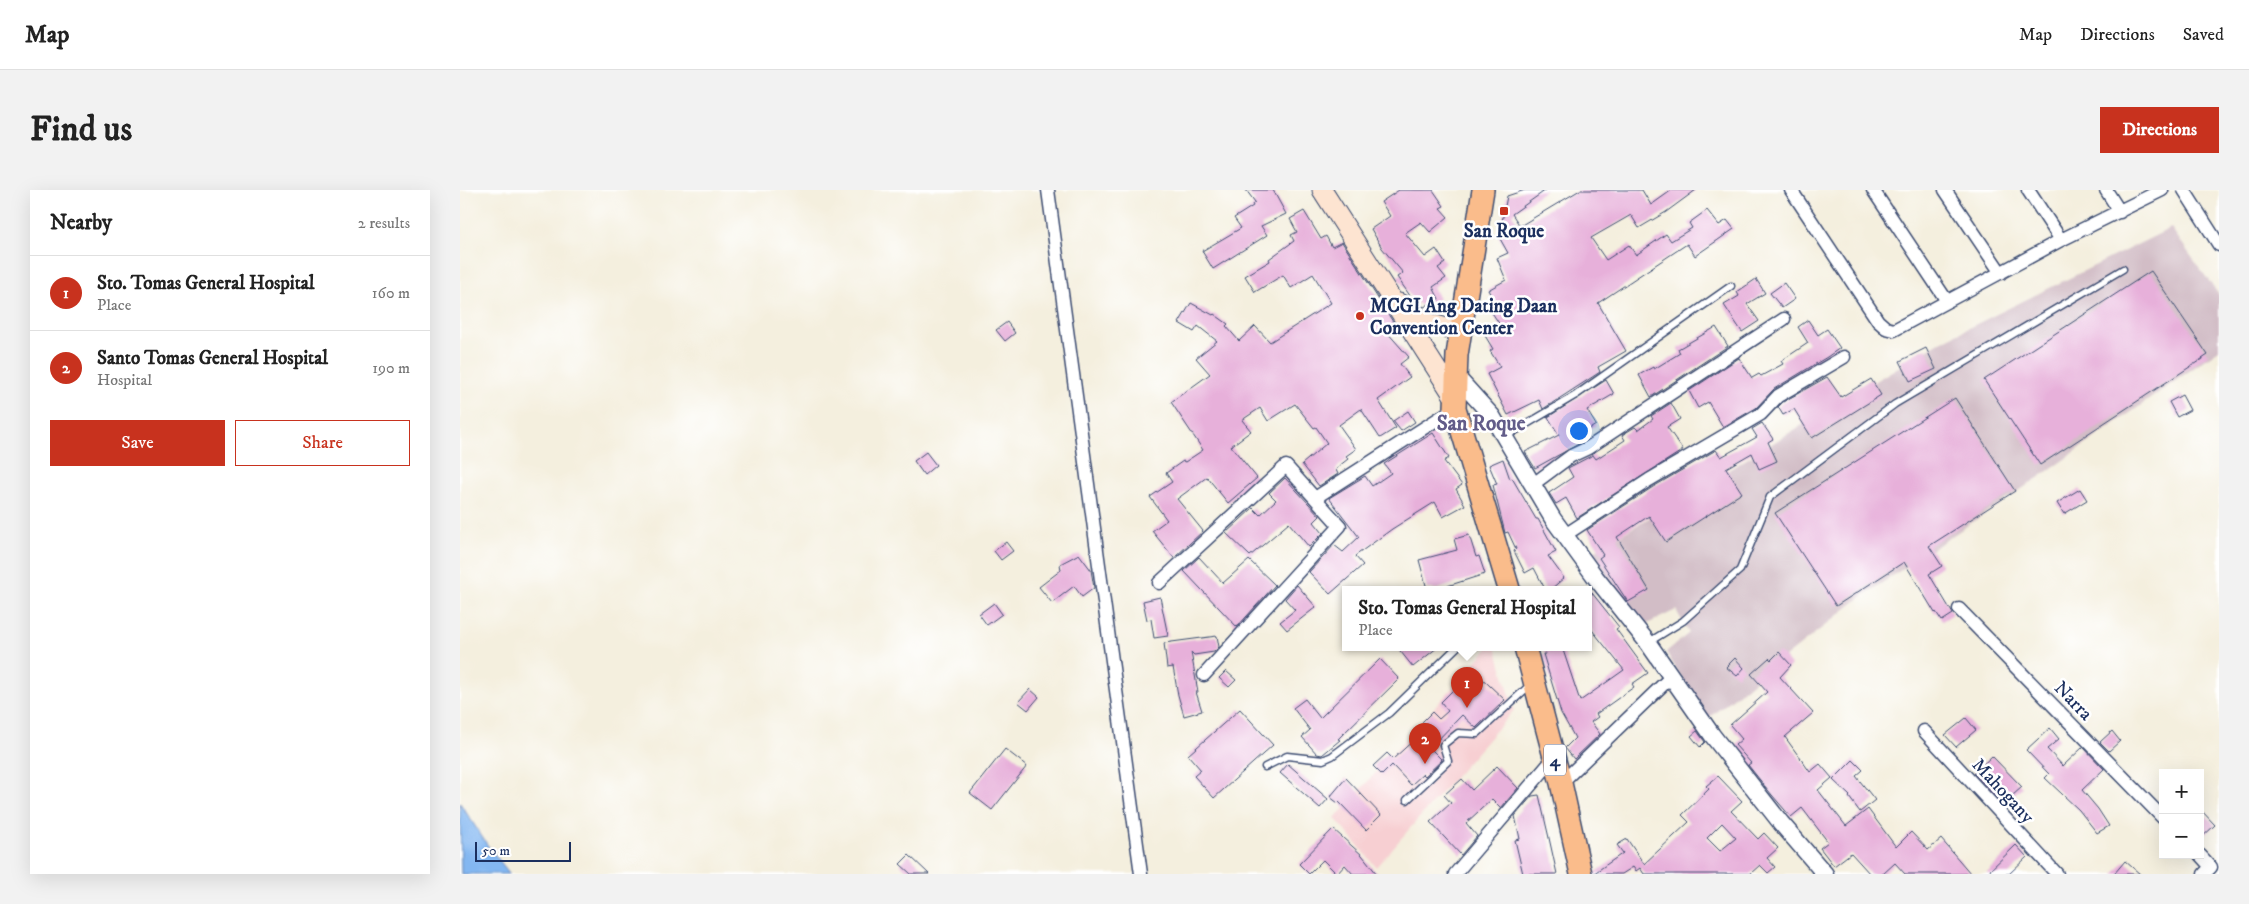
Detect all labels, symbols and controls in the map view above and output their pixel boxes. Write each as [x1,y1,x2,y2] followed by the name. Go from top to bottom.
[25,20,69,50] text: Map
[2019,24,2052,46] text: Map
[2080,24,2155,46] text: Directions
[2183,24,2224,46] text: Saved
[2100,107,2219,153] button: Directions
[30,108,132,152] text: Find us
[1498,205,1510,217] marker: San Roque
[50,210,112,236] text: Nearby
[358,213,410,233] text: 2 results
[1464,220,1544,244] place label: San Roque
[97,272,315,295] text: Sto. Tomas General Hospital
[63,283,69,303] text: 1
[372,283,410,303] text: 160 m
[97,295,131,315] text: Place
[1370,295,1558,340] place label: MCGI Ang Dating Daan Convention Center
[1354,310,1366,322] marker: MCGI Ang Dating Daan Convention Center
[97,347,328,370] text: Santo Tomas General Hospital
[62,358,70,378] text: 2
[372,358,410,378] text: 190 m
[97,370,152,390] text: Hospital
[1437,411,1526,437] district label: San Roque
[1566,418,1592,444] your location
[50,420,225,466] button: Save
[235,420,410,466] button: Share
[1342,586,1592,651] popup
[1358,597,1576,620] text: Sto. Tomas General Hospital
[1358,620,1393,640] text: Place
[1451,667,1483,708] pin: 1
[2049,677,2097,725] street label: Narra
[1409,723,1441,764] pin: 2
[1544,744,1566,776] road number: 4
[1967,754,2040,829] street label: Mahogany
[2159,769,2204,859] map controls
[2159,769,2204,814] button: +
[2159,814,2204,859] button: −
[475,839,571,862] scale bar
[482,842,510,860] text: 50 m

